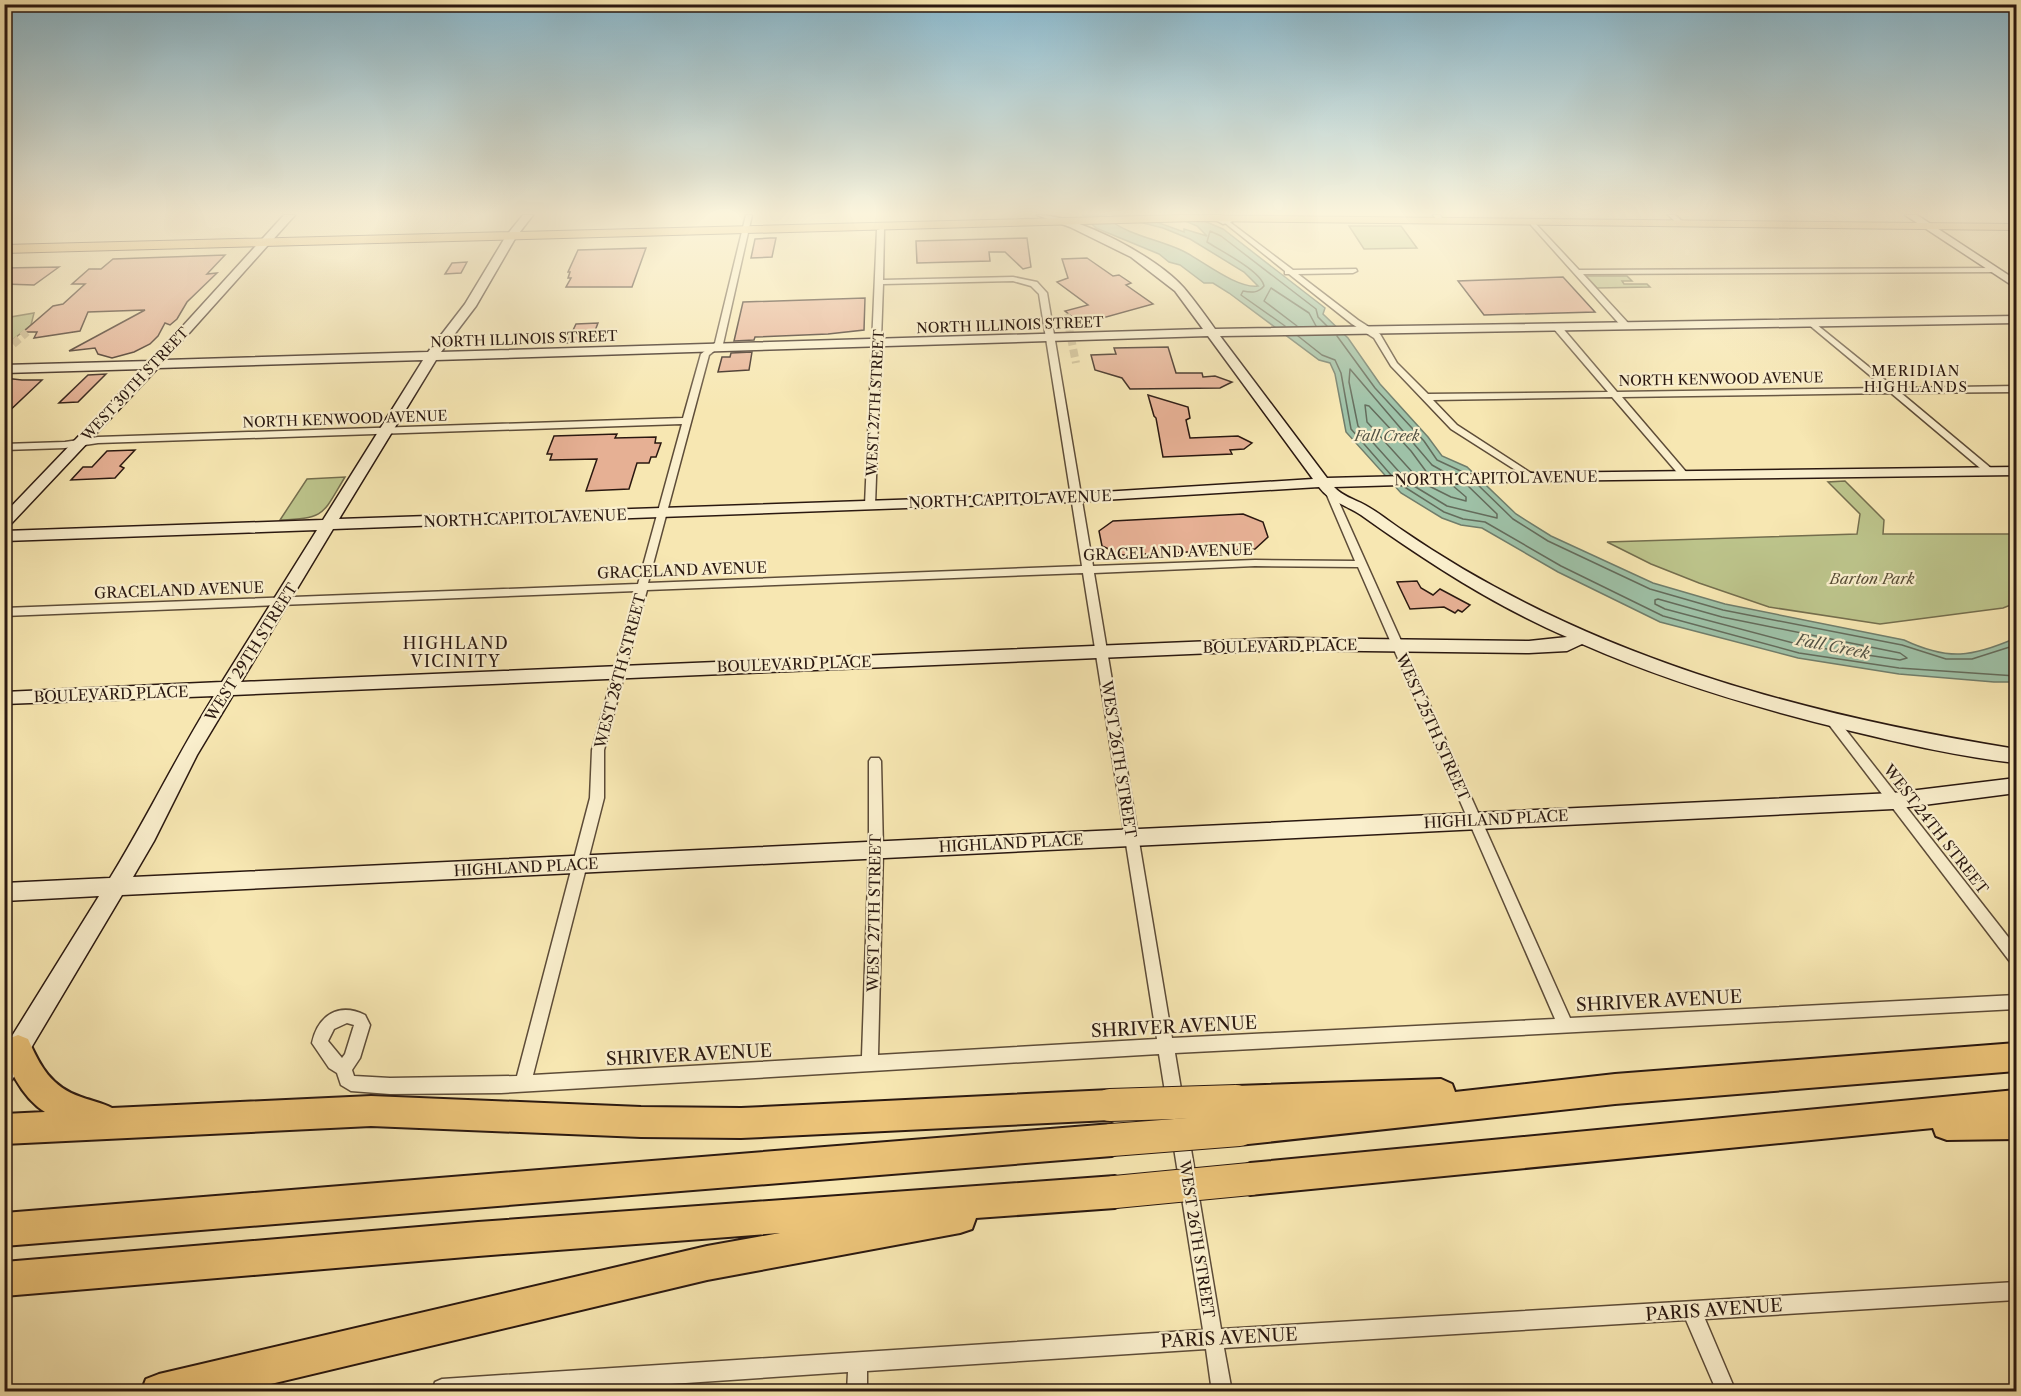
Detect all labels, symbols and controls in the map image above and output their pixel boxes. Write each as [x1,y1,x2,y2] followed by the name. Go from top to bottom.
[916,313,1104,337] street label: NORTH ILLINOIS STREET
[77,323,193,445] street label: WEST 30TH STREET
[430,327,618,351] street label: NORTH ILLINOIS STREET
[862,328,888,478] street label: WEST 27TH STREET
[1864,362,1968,396] district label: MERIDIAN HIGHLANDS
[1618,368,1824,390] street label: NORTH KENWOOD AVENUE
[242,406,448,432] street label: NORTH KENWOOD AVENUE
[1353,427,1420,445] water label: Fall Creek
[1394,467,1598,489] street label: NORTH CAPITOL AVENUE
[908,486,1112,512] street label: NORTH CAPITOL AVENUE
[423,505,627,531] street label: NORTH CAPITOL AVENUE
[1083,540,1253,564] street label: GRACELAND AVENUE
[597,558,767,582] street label: GRACELAND AVENUE
[1828,569,1915,588] park label: Barton Park
[94,578,264,602] street label: GRACELAND AVENUE
[200,579,302,725] street label: WEST 29TH STREET
[590,591,650,751] street label: WEST 28TH STREET
[1793,629,1872,663] water label: Fall Creek
[403,633,509,671] district label: HIGHLAND VICINITY
[1203,635,1357,657] street label: BOULEVARD PLACE
[1392,650,1474,804] street label: WEST 25TH STREET
[716,652,872,676] street label: BOULEVARD PLACE
[1097,678,1141,840] street label: WEST 26TH STREET
[33,682,189,706] street label: BOULEVARD PLACE
[1879,760,1993,898] street label: WEST 24TH STREET
[1423,806,1569,832] street label: HIGHLAND PLACE
[938,830,1084,856] street label: HIGHLAND PLACE
[863,833,885,993] street label: WEST 27TH STREET
[453,854,599,880] street label: HIGHLAND PLACE
[1575,986,1743,1016] street label: SHRIVER AVENUE
[1090,1012,1258,1042] street label: SHRIVER AVENUE
[605,1040,773,1070] street label: SHRIVER AVENUE
[1175,1158,1219,1320] street label: WEST 26TH STREET
[1645,1294,1783,1326] street label: PARIS AVENUE
[1160,1323,1298,1353] street label: PARIS AVENUE

